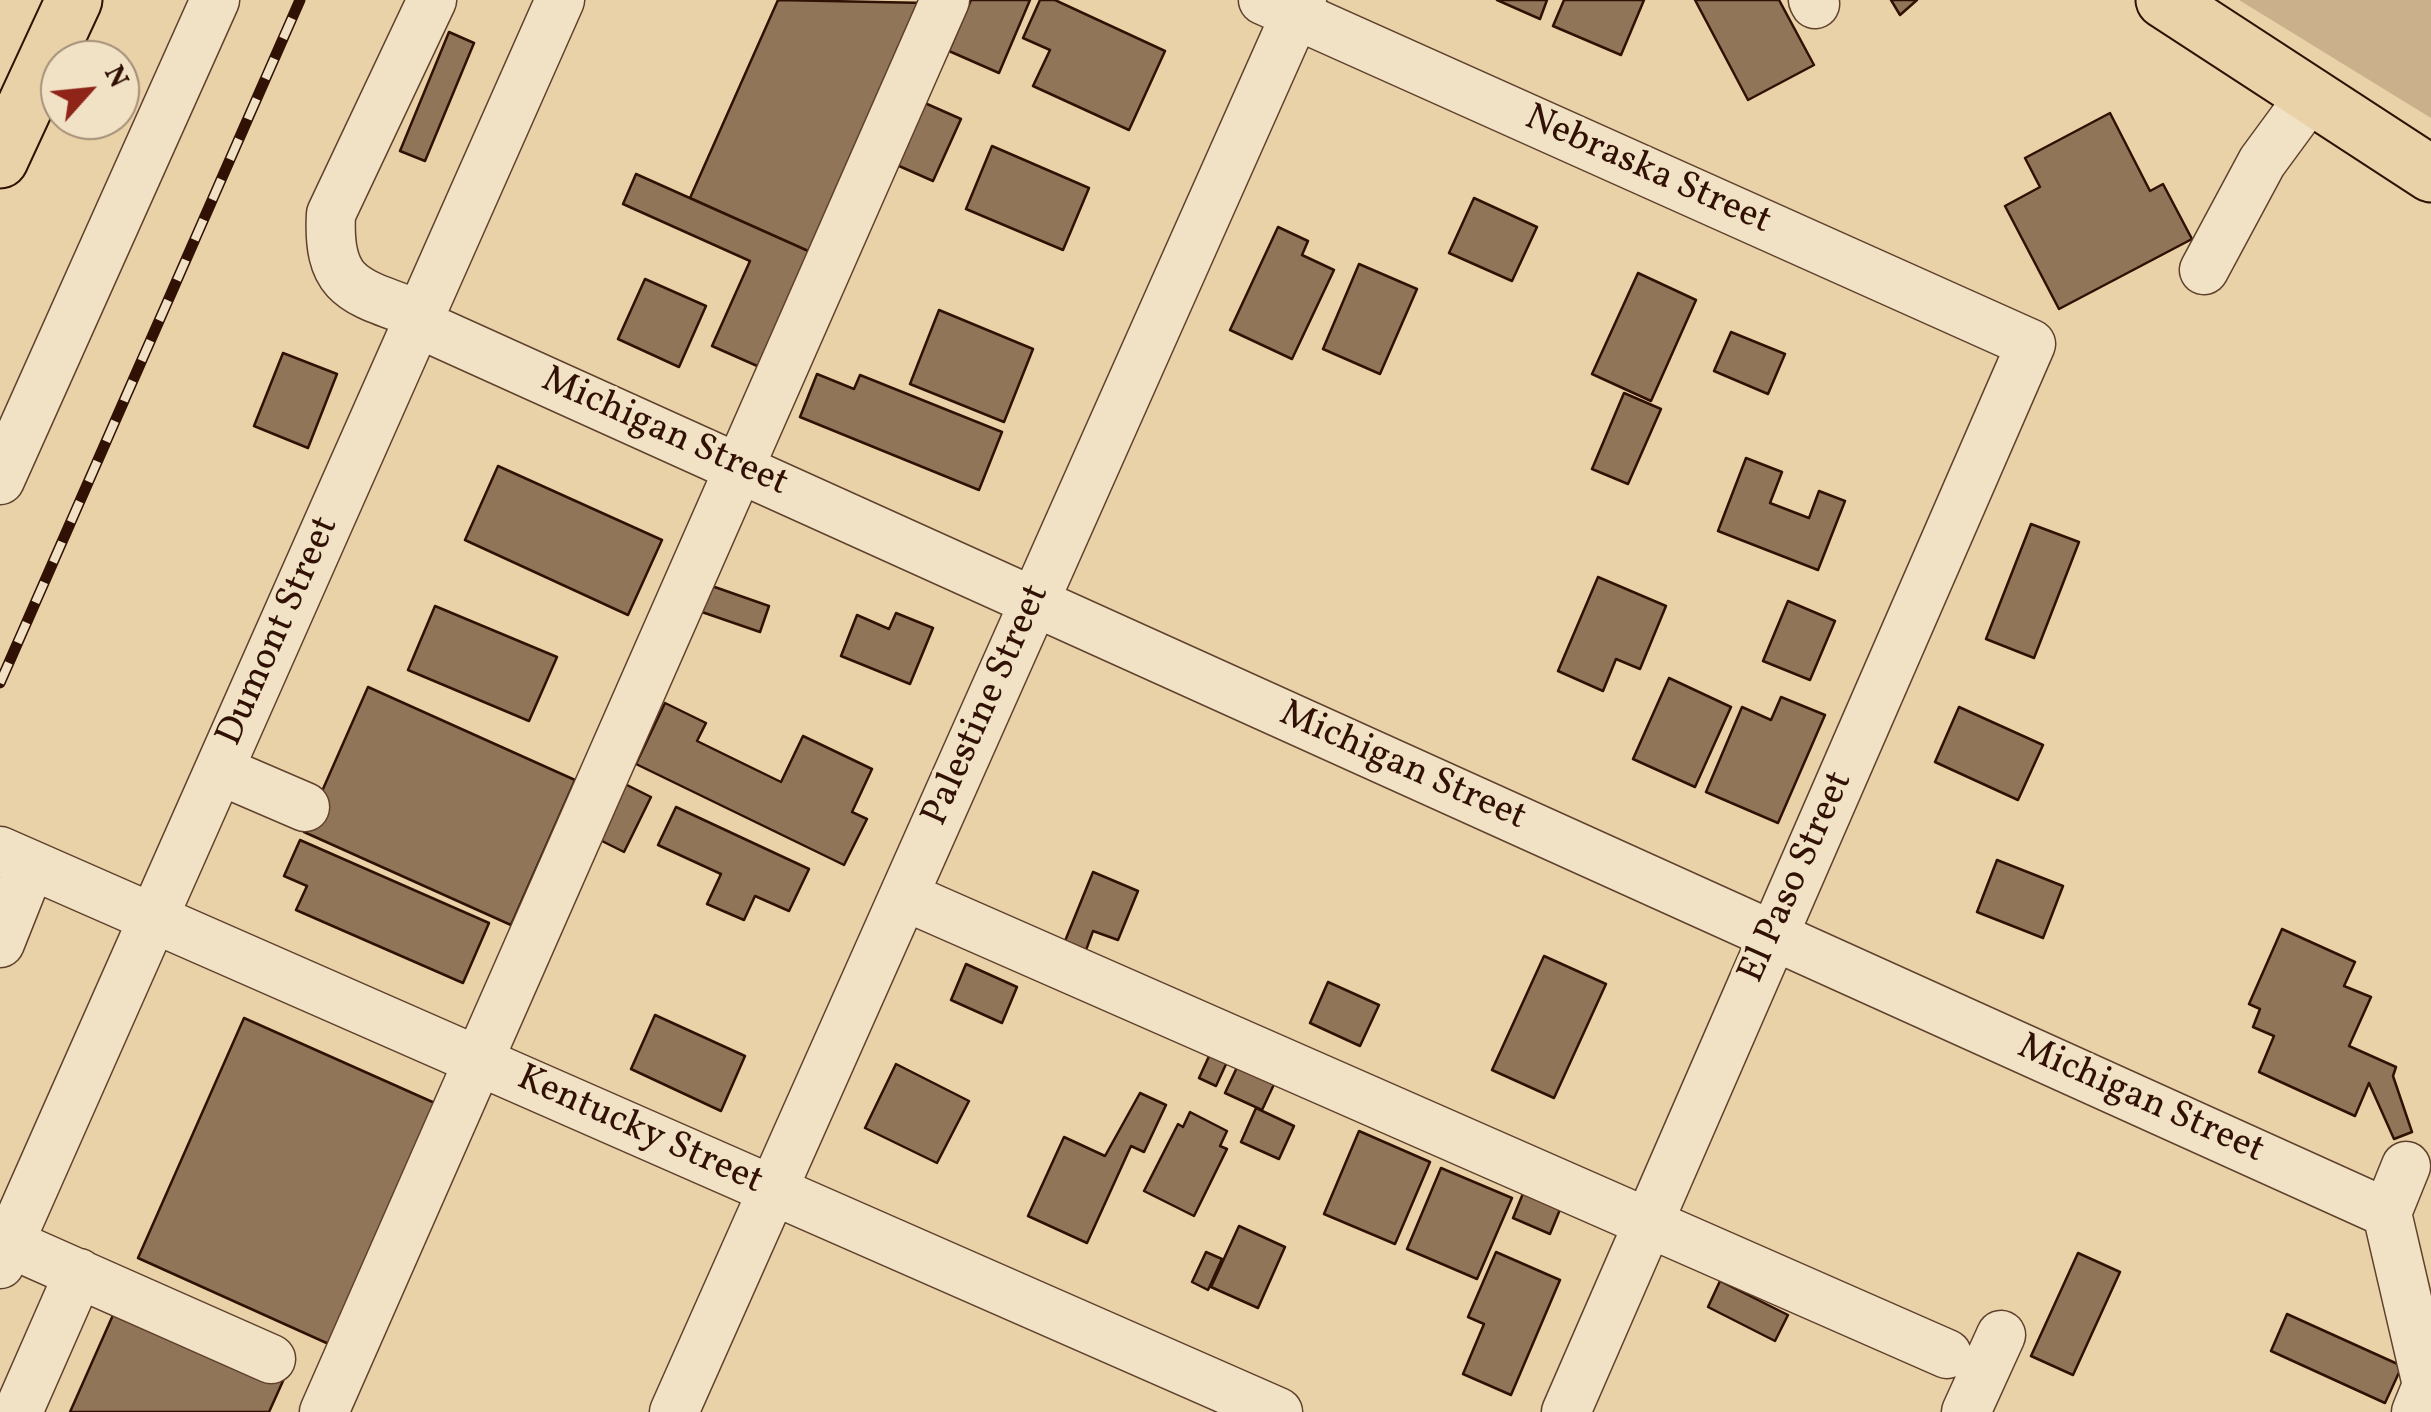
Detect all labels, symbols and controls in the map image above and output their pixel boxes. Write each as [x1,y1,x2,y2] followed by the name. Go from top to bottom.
[40,40,140,140] north arrow
[93,59,137,95] text: N
[1517,97,1777,247] street label: Nebraska Street
[534,359,794,509] street label: Michigan Street
[209,510,351,754] street label: Dumont Street
[914,578,1062,834] street label: Palestine Street
[1272,693,1532,843] street label: Michigan Street
[1731,765,1865,991] street label: El Paso Street
[2010,1026,2270,1176] street label: Michigan Street
[509,1057,769,1207] street label: Kentucky Street

